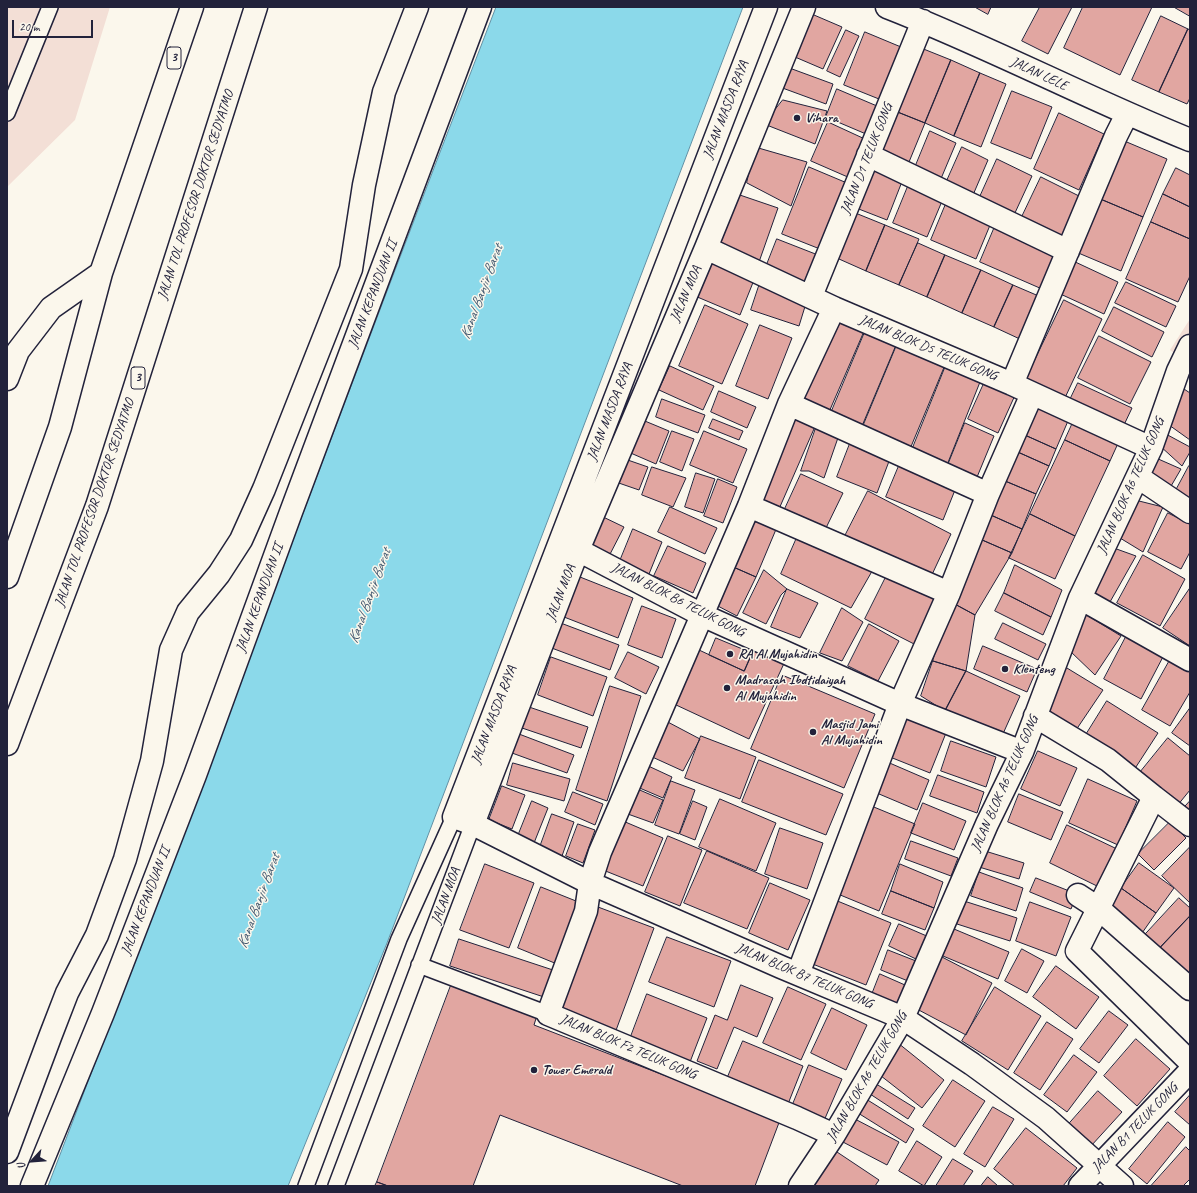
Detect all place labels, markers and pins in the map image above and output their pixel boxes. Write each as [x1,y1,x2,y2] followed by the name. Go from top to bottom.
[805,110,838,126] place label: Vihara
[792,113,802,123] marker: Vihara
[738,646,817,662] place label: RA Al Mujahidin
[725,649,735,659] marker: RA Al Mujahidin
[1013,661,1055,677] place label: Klenteng
[1000,664,1010,674] marker: Klenteng
[735,672,845,704] place label: Madrasah Ibdtidaiyah Al Mujahidin
[722,683,732,693] marker: Madrasah Ibdtidaiyah Al Mujahidin
[821,716,882,748] place label: Masjid Jami Al Mujahidin
[808,727,818,737] marker: Masjid Jami Al Mujahidin
[542,1062,611,1078] place label: Tower Emerald
[529,1065,539,1075] marker: Tower Emerald

